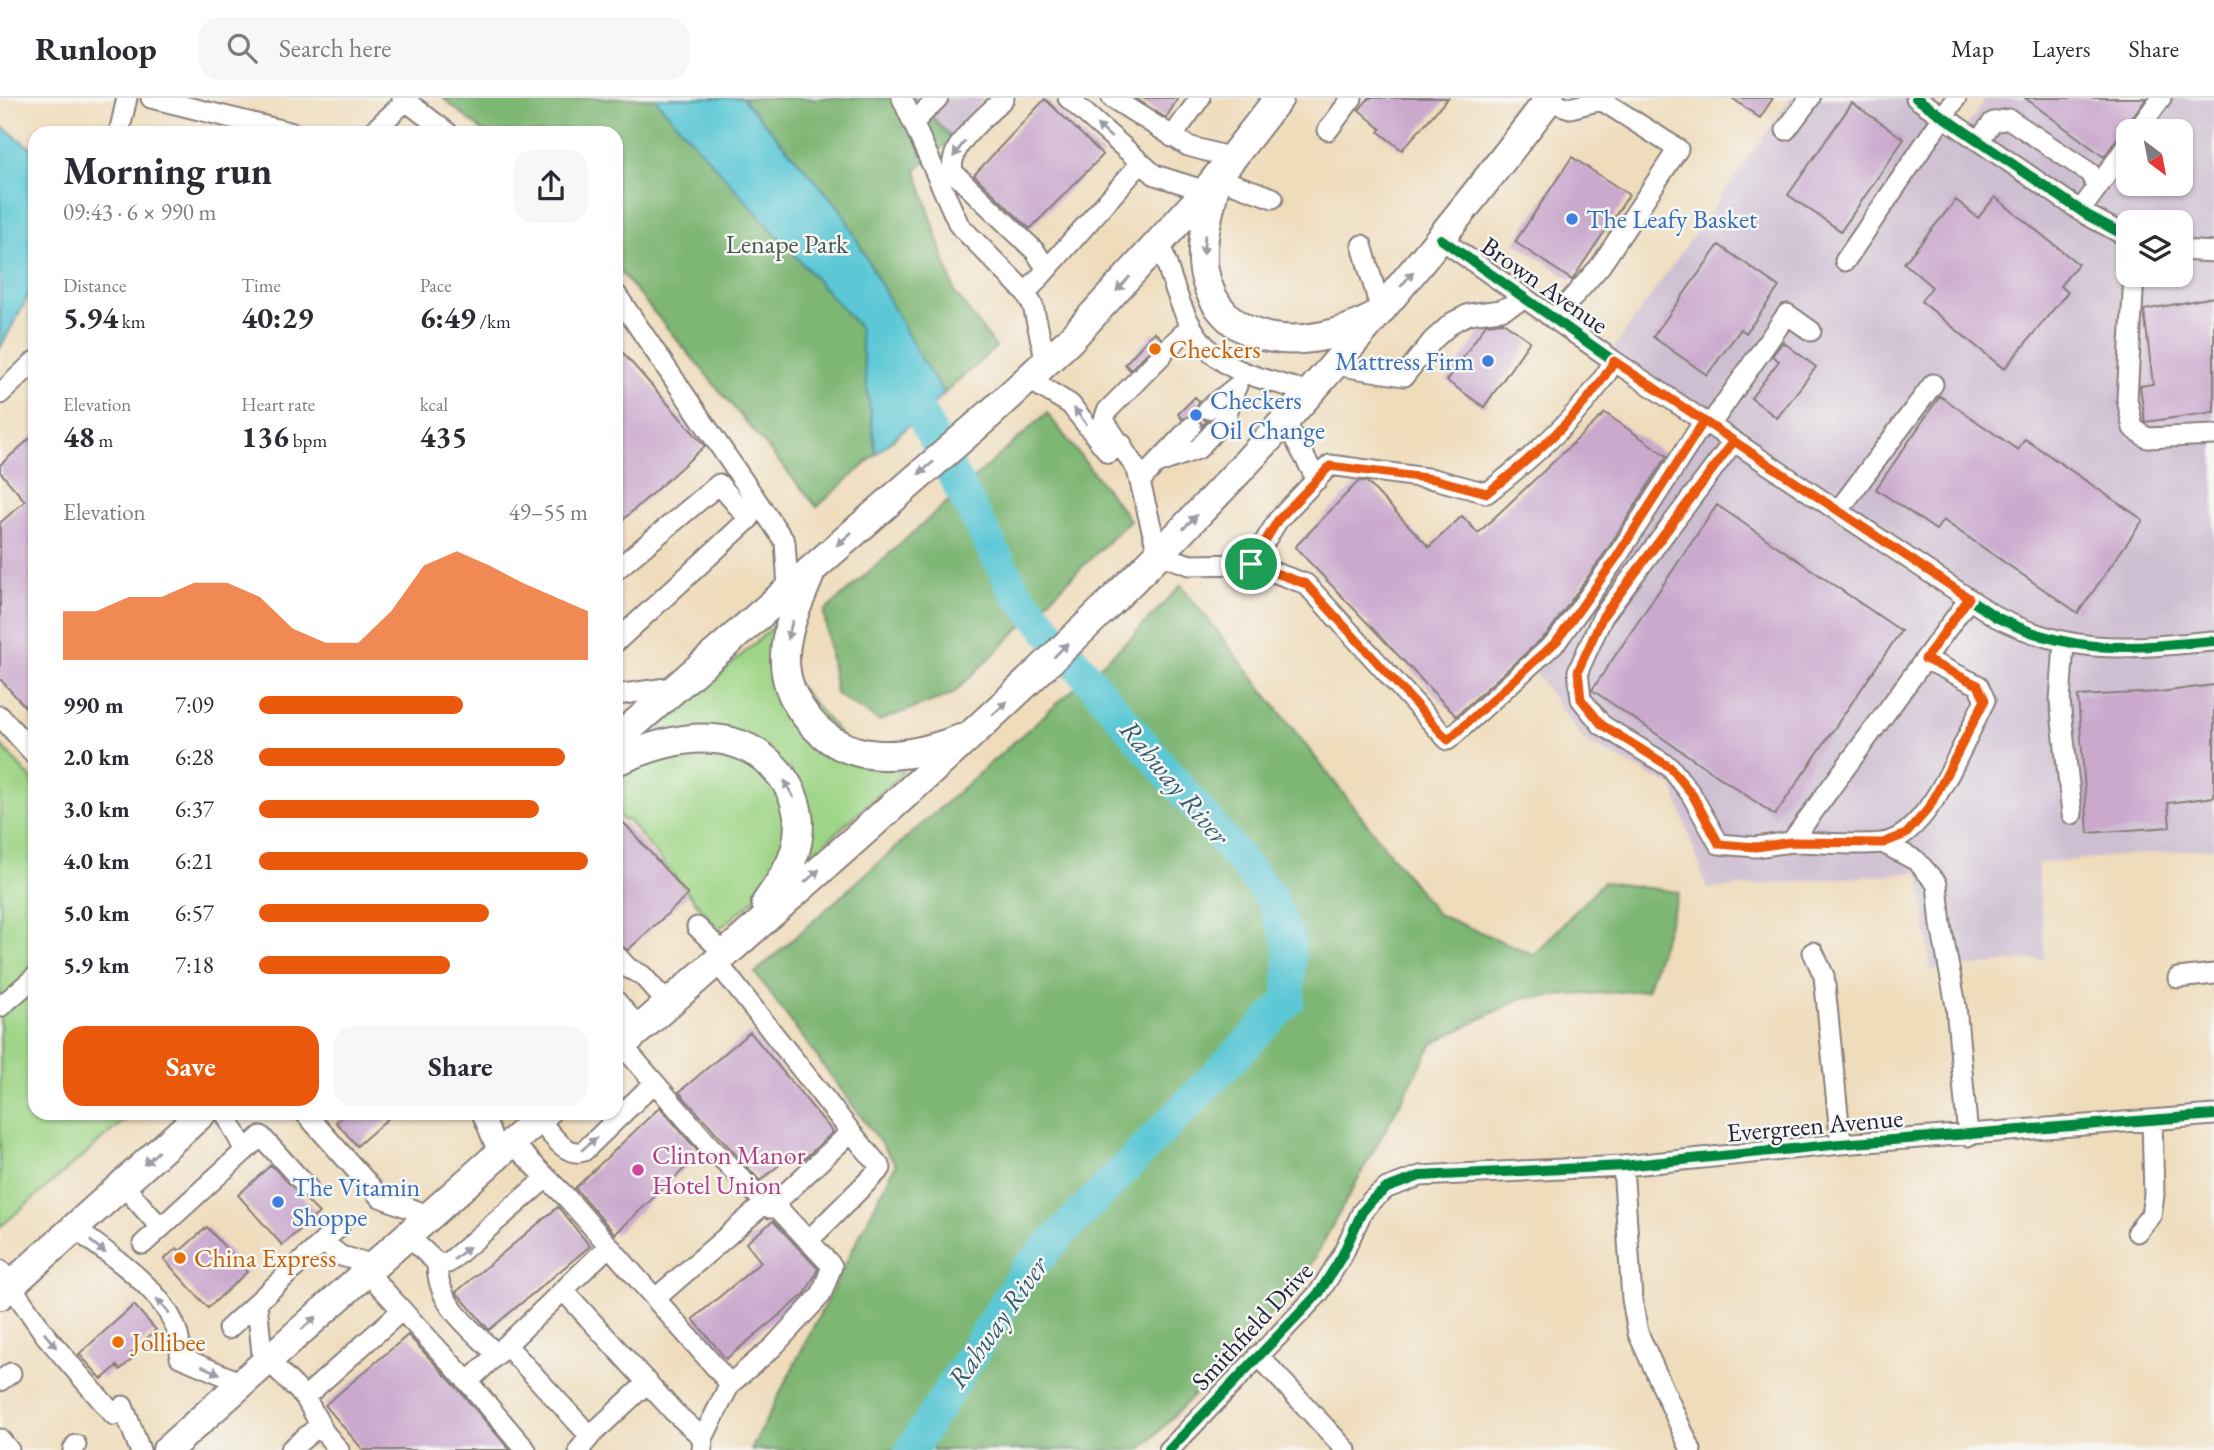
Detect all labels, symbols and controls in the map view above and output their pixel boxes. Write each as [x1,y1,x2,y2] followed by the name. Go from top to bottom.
[199,17,689,80] search box
[35,27,157,70] text: Runloop
[223,29,261,67] icon: search
[279,31,391,65] text: Search here
[1951,33,1994,64] text: Map
[2032,33,2091,64] text: Layers
[2129,33,2179,64] text: Share
[2116,119,2193,196] north arrow
[2116,119,2193,287] map controls
[1095,123,1113,139] one-way arrow
[951,139,966,157] one-way arrow
[63,146,272,195] text: Morning run
[514,149,588,223] button: share
[63,197,216,227] text: 09:43 · 6 × 990 m
[1586,202,1757,236] place label: The Leafy Basket
[2116,210,2193,287] button: layers
[1564,211,1580,227] marker: The Leafy Basket
[726,227,849,261] park label: Lenape Park
[1475,229,1615,341] street label: Brown Avenue
[1198,234,1209,256] one-way arrow
[1399,271,1414,288] one-way arrow
[63,273,126,298] text: Distance
[241,273,281,298] text: Time
[420,273,452,298] text: Pace
[1115,275,1131,293] one-way arrow
[63,298,118,337] text: 5.94
[241,298,313,337] text: 40:29
[420,298,476,337] text: 6:49
[118,309,146,334] text: km
[476,309,511,334] text: /km
[1169,332,1261,366] place label: Checkers
[1147,341,1163,357] marker: Checkers
[1335,344,1474,378] place label: Mattress Firm
[1480,353,1496,369] marker: Mattress Firm
[1210,383,1325,447] place label: Checkers Oil Change
[63,392,131,417] text: Elevation
[241,392,315,417] text: Heart rate
[420,392,448,417] text: kcal
[1072,407,1087,425] one-way arrow
[1188,407,1204,423] marker: Checkers Oil Change
[63,417,95,456] text: 48
[241,417,289,456] text: 136
[420,417,467,456] text: 435
[95,428,113,453] text: m
[289,428,327,453] text: bpm
[918,460,935,475] one-way arrow
[63,497,146,527] text: Elevation
[509,497,588,527] text: 49–55 m
[1182,514,1198,531] one-way arrow
[836,531,853,546] one-way arrow
[1221,534,1281,594] pin
[1232,545,1270,583] icon: arrive
[784,620,794,641] one-way arrow
[1053,642,1069,659] one-way arrow
[63,690,124,720] text: 990 m
[175,690,214,720] text: 7:09
[991,701,1008,717] one-way arrow
[1112,712,1239,853] water label: Rahway River
[63,742,130,772] text: 2.0 km
[175,742,214,772] text: 6:28
[783,778,795,798] one-way arrow
[63,794,130,824] text: 3.0 km
[175,794,214,824] text: 6:37
[63,846,130,876] text: 4.0 km
[175,846,214,876] text: 6:21
[803,868,821,884] one-way arrow
[63,898,130,928] text: 5.0 km
[175,898,214,928] text: 6:57
[63,950,130,980] text: 5.9 km
[175,950,214,980] text: 7:18
[63,1026,319,1106] button: Save
[333,1026,588,1106] button: Share
[1725,1100,1905,1150] street label: Evergreen Avenue
[580,1137,598,1152] one-way arrow
[652,1138,806,1202] place label: Clinton Manor Hotel Union
[143,1150,160,1166] one-way arrow
[630,1162,646,1178] marker: Clinton Manor Hotel Union
[292,1170,421,1234] place label: The Vitamin Shoppe
[270,1194,286,1210] marker: The Vitamin Shoppe
[90,1239,107,1254] one-way arrow
[194,1241,336,1275] place label: China Express
[452,1245,470,1260] one-way arrow
[938,1248,1056,1395] water label: Rahway River
[172,1250,188,1266] marker: China Express
[1184,1254,1320,1398] street label: Smithfield Drive
[155,1297,171,1315] one-way arrow
[300,1315,318,1331] one-way arrow
[130,1325,206,1359] place label: Jollibee
[43,1331,58,1349] one-way arrow
[110,1334,126,1350] marker: Jollibee
[201,1364,221,1376] one-way arrow

